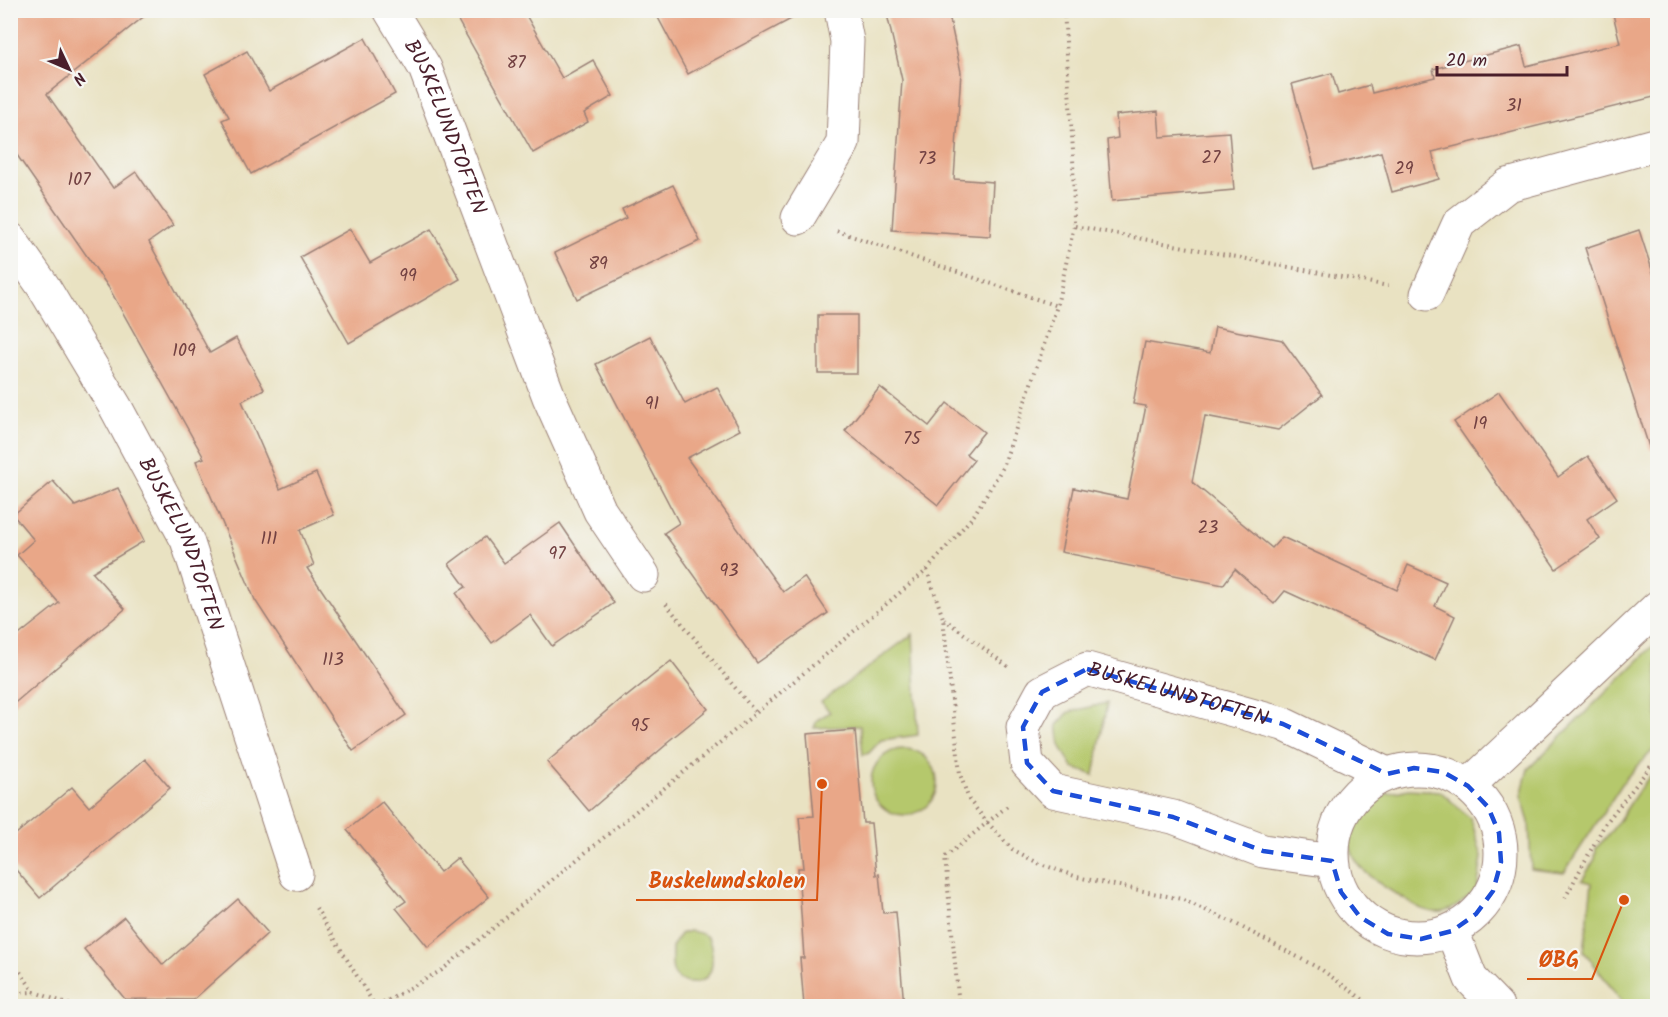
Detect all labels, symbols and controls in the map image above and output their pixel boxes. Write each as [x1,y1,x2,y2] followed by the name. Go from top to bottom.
[395,33,495,219] street label: BUSKELUNDTOFTEN
[39,39,99,99] north arrow
[1437,39,1568,77] scale bar
[1446,47,1487,76] text: 20 m
[506,49,526,78] house number: 87
[66,66,91,91] text: N
[1506,92,1522,121] house number: 31
[1202,144,1221,173] house number: 27
[918,145,936,174] house number: 73
[1394,155,1414,184] house number: 29
[68,166,91,195] house number: 107
[588,250,608,279] house number: 89
[399,262,417,291] house number: 99
[172,337,196,366] house number: 109
[645,390,659,419] house number: 91
[1473,410,1487,439] house number: 19
[903,425,922,454] house number: 75
[129,451,232,635] street label: BUSKELUNDTOFTEN
[1198,514,1218,543] house number: 23
[261,525,277,554] house number: 111
[548,540,566,569] house number: 97
[719,557,739,586] house number: 93
[322,646,344,675] house number: 113
[1084,653,1272,736] street label: BUSKELUNDTOFTEN
[631,712,651,741] house number: 95
[636,860,817,900] callout: Buskelundskolen
[649,865,805,900] text: Buskelundskolen
[1527,939,1592,979] callout: ØBG
[1539,944,1579,979] text: ØBG

